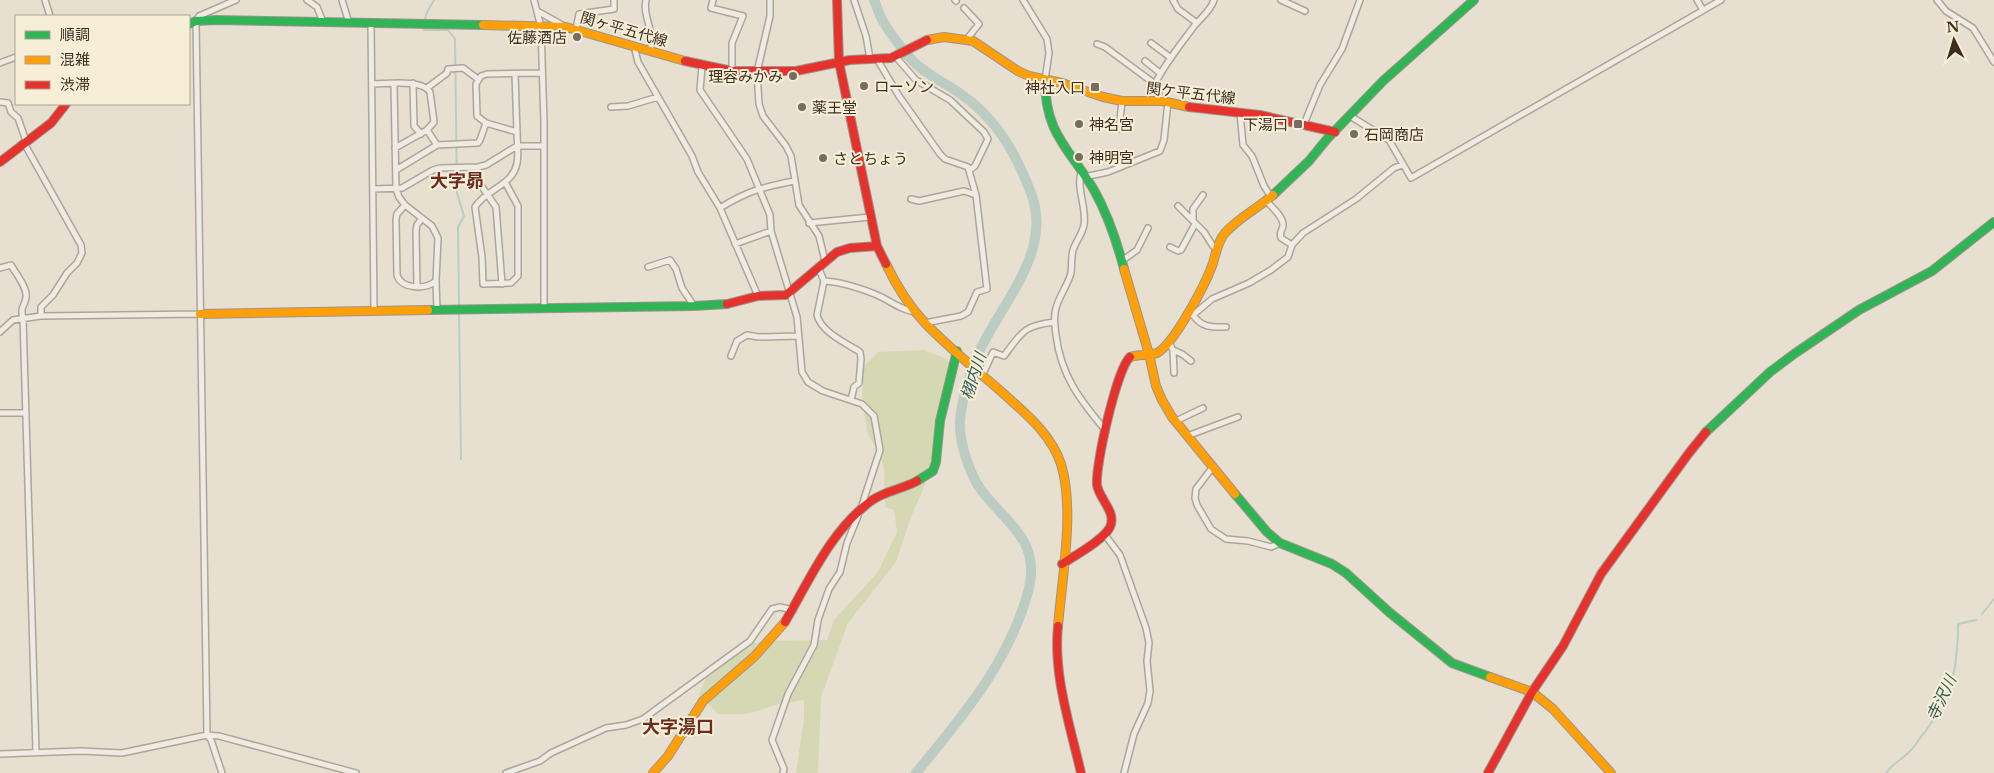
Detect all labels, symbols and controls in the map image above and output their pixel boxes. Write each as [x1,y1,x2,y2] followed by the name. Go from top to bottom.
[578,7,670,51] street label: 関ヶ平五代線
[15,15,190,105] legend
[1929,15,1979,65] north arrow
[1946,18,1960,37] text: N
[60,25,90,44] text: 順調
[507,28,567,47] place label: 佐藤酒店
[571,31,583,43] marker: 佐藤酒店
[60,50,90,69] text: 混雑
[708,67,783,86] place label: 理容みかみ
[787,70,799,82] marker: 理容みかみ
[60,75,90,94] text: 渋滞
[874,77,934,96] place label: ローソン
[1025,78,1085,97] place label: 神社入口
[1145,78,1237,108] street label: 関ケ平五代線
[858,80,870,92] marker: ローソン
[1089,81,1101,93] marker: 神社入口
[812,98,857,117] place label: 薬王堂
[796,101,808,113] marker: 薬王堂
[1089,115,1134,134] place label: 神名宮
[1243,115,1288,134] place label: 下湯口
[1073,118,1085,130] marker: 神名宮
[1292,118,1304,130] marker: 下湯口
[1364,125,1424,144] place label: 石岡商店
[1348,128,1360,140] marker: 石岡商店
[1089,148,1134,167] place label: 神明宮
[833,149,908,168] place label: さとちょう
[1073,151,1085,163] marker: 神明宮
[817,152,829,164] marker: さとちょう
[430,170,484,192] district label: 大字昴
[956,348,991,402] water label: 栩内川
[1922,670,1961,724] water label: 寺沢川
[642,716,714,738] district label: 大字湯口

